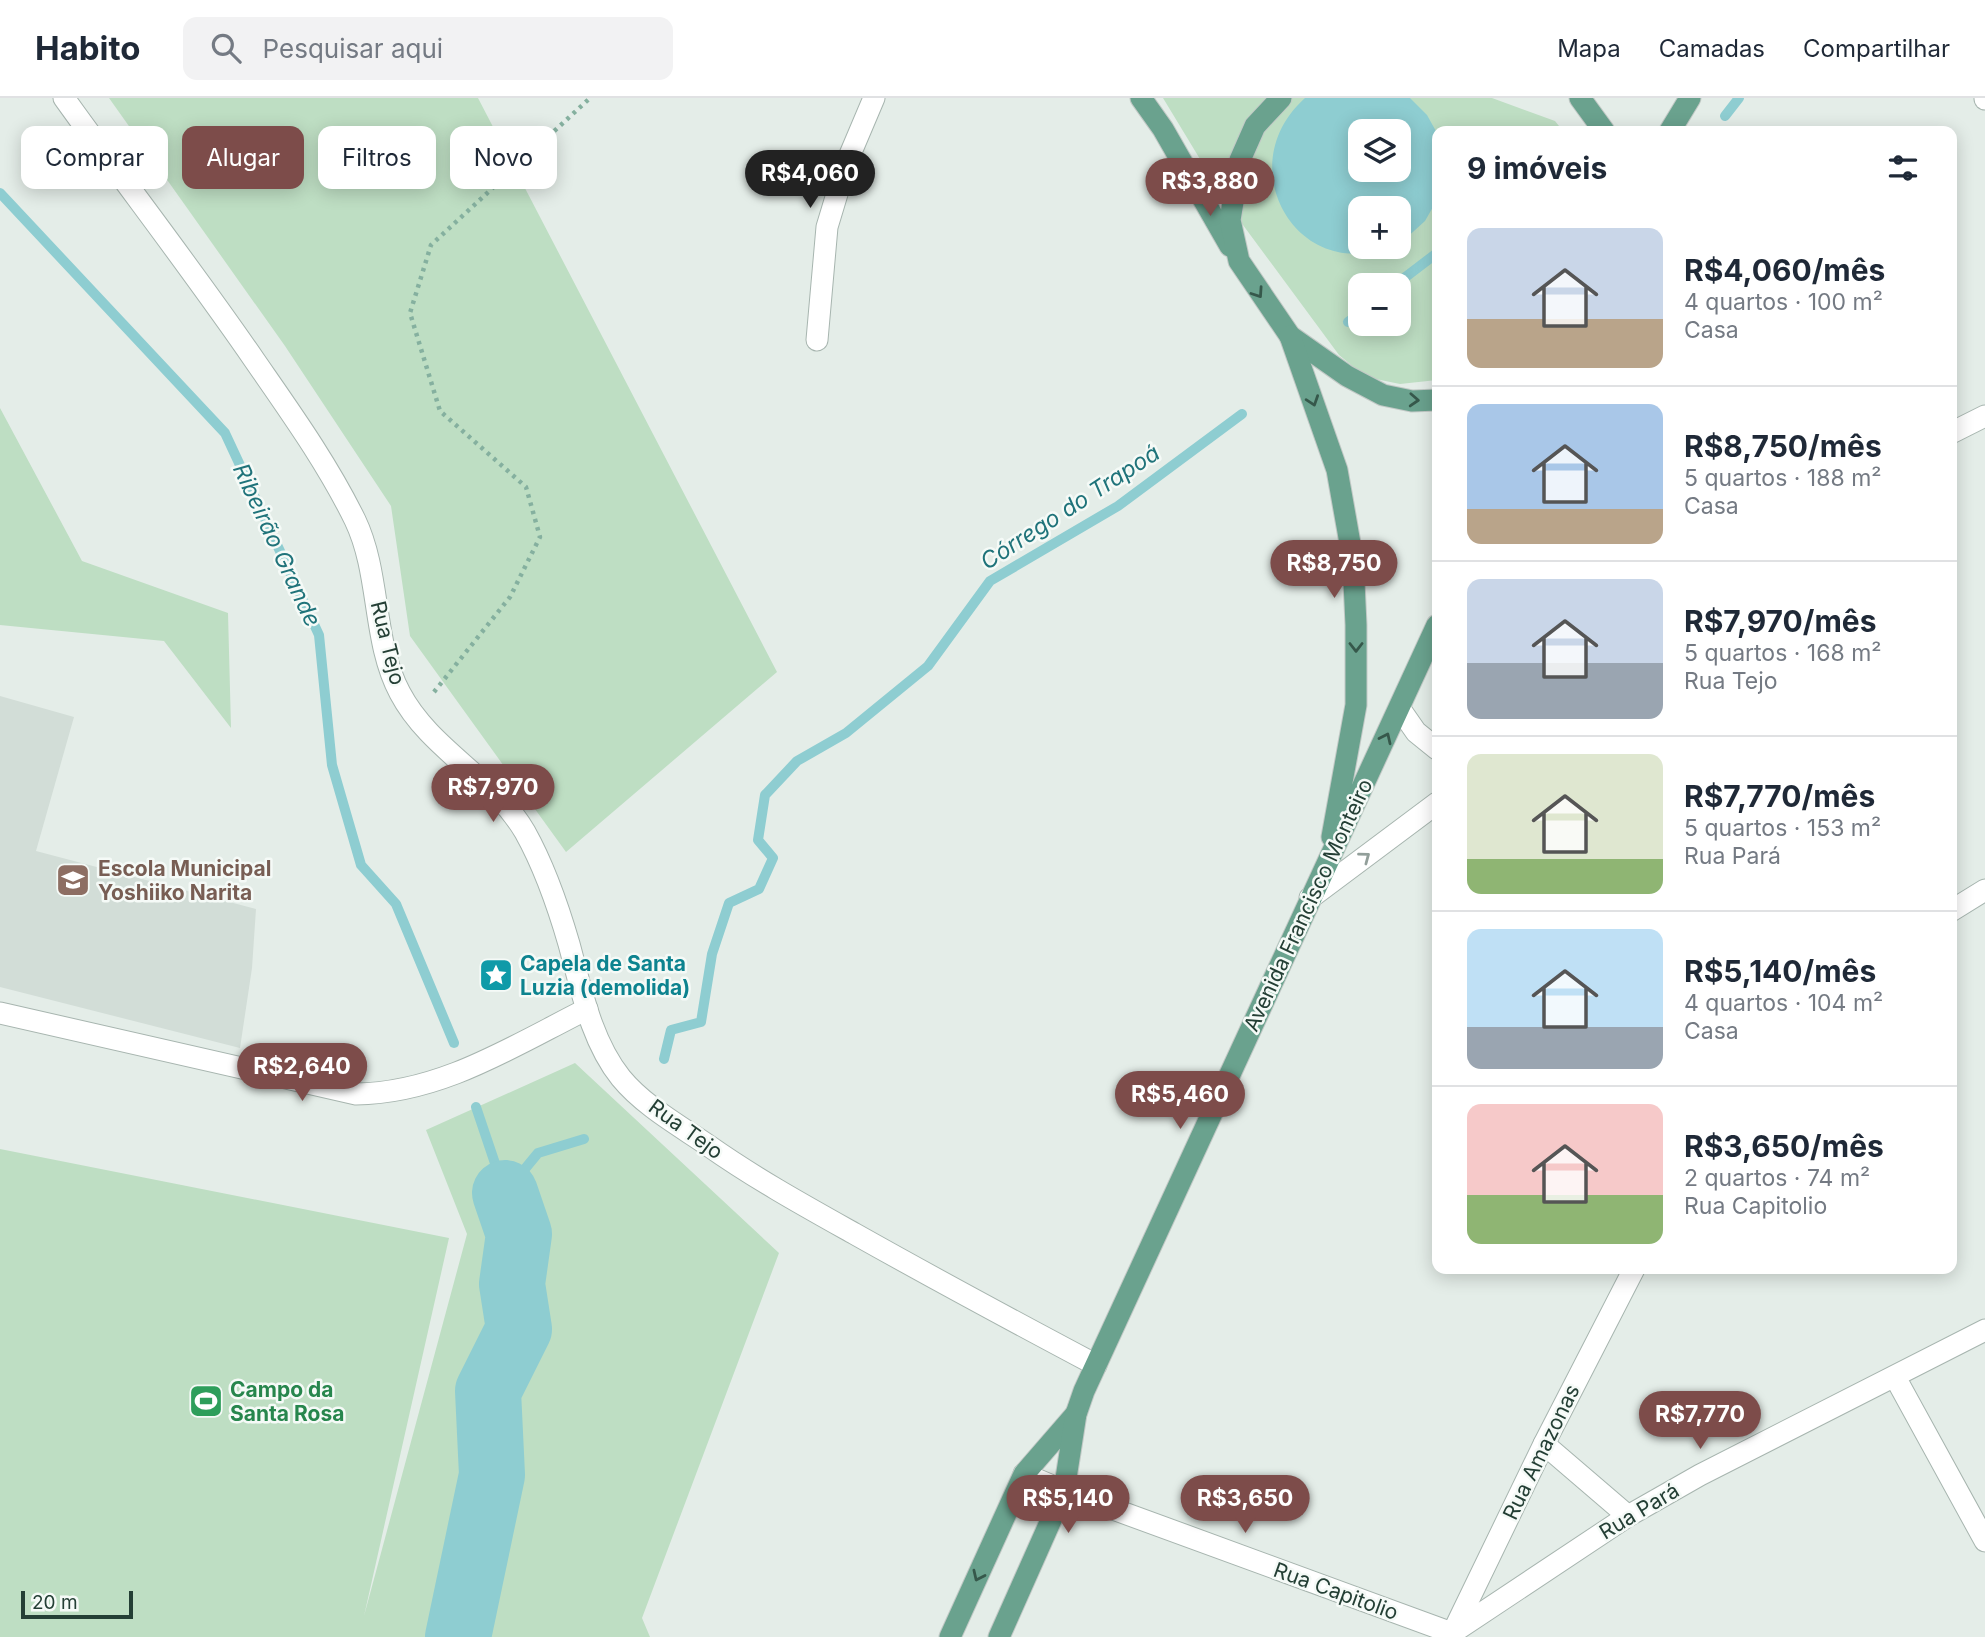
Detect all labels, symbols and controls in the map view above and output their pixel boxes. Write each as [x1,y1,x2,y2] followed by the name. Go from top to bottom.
[183,17,673,80] search box
[35,28,141,68] text: Habito
[207,29,245,67] icon: search
[263,33,443,64] text: Pesquisar aqui
[1557,34,1621,63] text: Mapa
[1659,34,1765,63] text: Camadas
[1803,34,1950,63] text: Compartilhar
[1348,119,1411,336] map controls
[1348,119,1411,182] button: layers
[21,126,168,189] chip: Comprar
[182,126,304,189] chip: Alugar
[318,126,436,189] chip: Filtros
[450,126,557,189] chip: Novo
[1884,149,1922,187] icon: filters
[745,150,875,210] pin: R$4,060
[1467,150,1607,186] text: 9 imóveis
[1145,158,1275,218] pin: R$3,880
[761,159,859,187] text: R$4,060
[1161,167,1259,195] text: R$3,880
[1348,196,1411,259] button: +
[1684,252,1885,288] text: R$4,060/mês
[1523,256,1607,340] icon: home
[1348,273,1411,336] button: −
[1250,285,1263,298] one-way arrow
[1684,288,1883,316] text: 4 quartos · 100 m²
[1684,316,1739,344] text: Casa
[1409,392,1420,407] one-way arrow
[1305,394,1319,406] one-way arrow
[1684,428,1882,464] text: R$8,750/mês
[1523,432,1607,516] icon: home
[975,439,1165,575] water label: Córrego do Trapoá
[227,459,327,631] water label: Ribeirão Grande
[1684,464,1881,492] text: 5 quartos · 188 m²
[1684,492,1739,520] text: Casa
[1269,540,1399,600] pin: R$8,750
[1286,549,1382,577] text: R$8,750
[366,599,410,687] street label: Rua Tejo
[1684,603,1876,639] text: R$7,970/mês
[1523,607,1607,691] icon: home
[1684,639,1882,667] text: 5 quartos · 168 m²
[1348,642,1364,653] one-way arrow
[1684,667,1778,695] text: Rua Tejo
[1378,733,1392,745] one-way arrow
[428,764,558,824] pin: R$7,970
[447,773,539,801] text: R$7,970
[1238,775,1378,1035] street label: Avenida Francisco Monteiro
[1684,778,1875,814] text: R$7,770/mês
[1523,782,1607,866] icon: home
[1684,814,1881,842] text: 5 quartos · 153 m²
[1684,842,1781,870] text: Rua Pará
[1357,852,1370,865] one-way arrow
[98,856,271,905] place label: Escola Municipal Yoshiiko Narita
[54,861,92,899] school or university icon: Escola Municipal Yoshiiko Narita
[520,951,690,1000] place label: Capela de Santa Luzia (demolida)
[1684,953,1876,989] text: R$5,140/mês
[477,956,515,994] place icon: Capela de Santa Luzia (demolida)
[1523,957,1607,1041] icon: home
[1684,989,1883,1017] text: 4 quartos · 104 m²
[1684,1017,1739,1045] text: Casa
[237,1044,367,1103] pin: R$2,640
[253,1052,351,1080] text: R$2,640
[1115,1072,1245,1131] pin: R$5,460
[1131,1080,1229,1108] text: R$5,460
[644,1094,728,1164] street label: Rua Tejo
[1684,1128,1884,1164] text: R$3,650/mês
[1523,1132,1607,1216] icon: home
[1684,1164,1870,1192] text: 2 quartos · 74 m²
[1684,1192,1827,1220] text: Rua Capitolio
[230,1377,344,1426] place label: Campo da Santa Rosa
[1497,1380,1585,1524] street label: Rua Amazonas
[187,1382,225,1420] sports icon: Campo da Santa Rosa
[1635,1392,1765,1451] pin: R$7,770
[1655,1400,1745,1428] text: R$7,770
[1003,1476,1133,1535] pin: R$5,140
[1180,1476,1310,1535] pin: R$3,650
[1595,1477,1683,1545] street label: Rua Pará
[1023,1484,1113,1512] text: R$5,140
[1197,1484,1293,1512] text: R$3,650
[1270,1557,1402,1625] street label: Rua Capitolio
[972,1569,986,1581] one-way arrow
[21,1588,133,1620] scale bar
[32,1591,78,1614] text: 20 m

